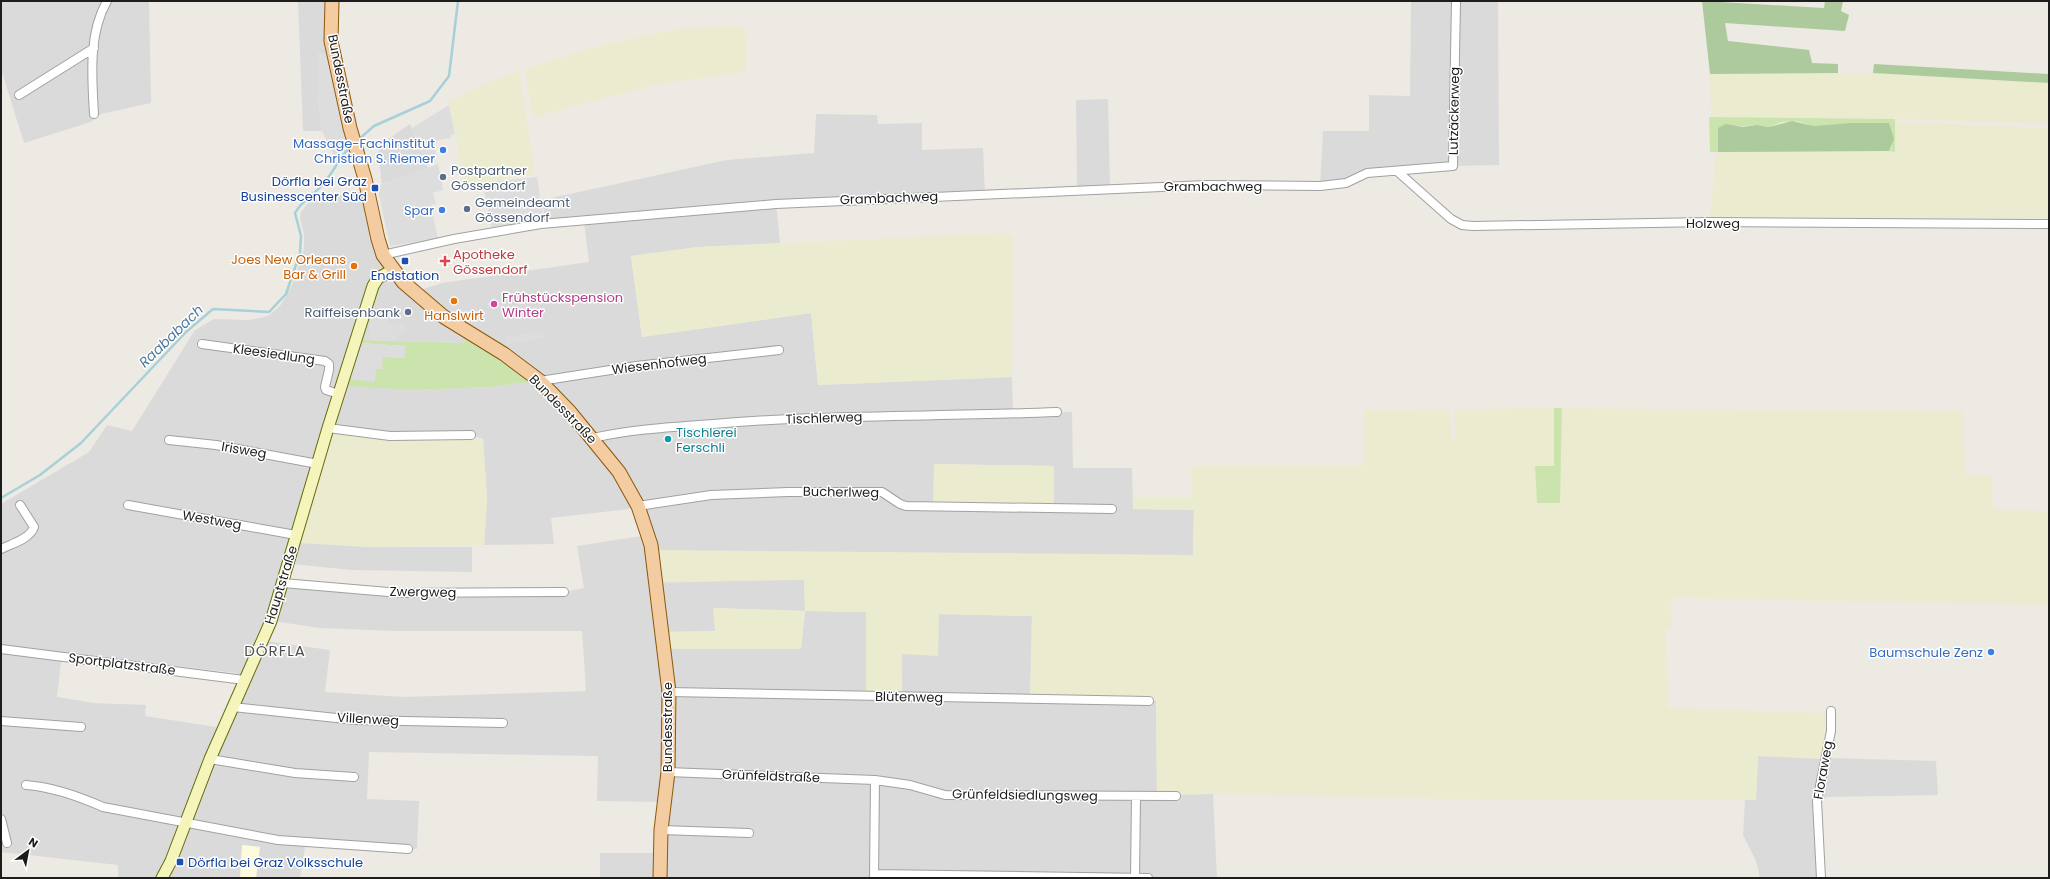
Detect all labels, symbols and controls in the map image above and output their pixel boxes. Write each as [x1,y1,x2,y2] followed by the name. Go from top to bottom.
[323,33,359,125] street label: Bundesstraße
[1444,67,1464,155] street label: Lutzäckerweg
[293,134,435,168] place label: Massage-Fachinstitut Christian S. Riemer
[438,145,448,155] marker: Massage-Fachinstitut Christian S. Riemer
[451,161,527,195] place label: Postpartner Gössendorf
[241,172,367,206] place label: Dörfla bei Graz Businesscenter Süd
[438,172,448,182] marker: Postpartner Gössendorf
[1164,177,1262,196] street label: Grambachweg
[370,183,380,193] marker: Dörfla bei Graz Businesscenter Süd
[839,187,939,209] street label: Grambachweg
[475,193,570,227] place label: Gemeindeamt Gössendorf
[404,201,434,220] place label: Spar
[462,204,472,214] marker: Gemeindeamt Gössendorf
[437,205,447,215] marker: Spar
[1686,214,1740,233] street label: Holzweg
[453,245,528,279] place label: Apotheke Gössendorf
[231,250,346,284] place label: Joes New Orleans Bar & Grill
[400,256,410,266] marker: Endstation
[440,256,450,266] marker: Apotheke Gössendorf
[349,261,359,271] marker: Joes New Orleans Bar & Grill
[371,266,439,285] place label: Endstation
[502,288,623,322] place label: Frühstückspension Winter
[449,296,459,306] marker: Hanslwirt
[489,299,499,309] marker: Frühstückspension Winter
[134,300,208,372] water label: Raababach
[305,303,400,322] place label: Raiffeisenbank
[424,306,484,325] place label: Hanslwirt
[403,307,413,317] marker: Raiffeisenbank
[232,339,316,369] street label: Kleesiedlung
[610,349,708,379] street label: Wiesenhofweg
[525,370,601,448] street label: Bundesstraße
[785,407,863,429] street label: Tischlerweg
[676,423,737,457] place label: Tischlerei Ferschli
[663,434,673,444] marker: Tischlerei Ferschli
[220,437,268,463] street label: Irisweg
[803,482,879,502] street label: Bucherlweg
[181,505,243,535] street label: Westweg
[260,543,302,627] street label: Hauptstraße
[389,582,457,602] street label: Zwergweg
[244,640,306,661] district label: DÖRFLA
[1869,643,1983,662] place label: Baumschule Zenz
[1986,647,1996,657] marker: Baumschule Zenz
[67,648,177,680] street label: Sportplatzstraße
[658,682,677,772] street label: Bundesstraße
[875,687,943,707] street label: Blütenweg
[336,708,400,730] street label: Villenweg
[1809,739,1837,801] street label: Floraweg
[722,765,820,787] street label: Grünfeldstraße
[952,784,1098,806] street label: Grünfeldsiedlungsweg
[8,831,48,871] north arrow
[26,834,41,851] text: N
[188,853,363,872] place label: Dörfla bei Graz Volksschule
[175,857,185,867] marker: Dörfla bei Graz Volksschule

